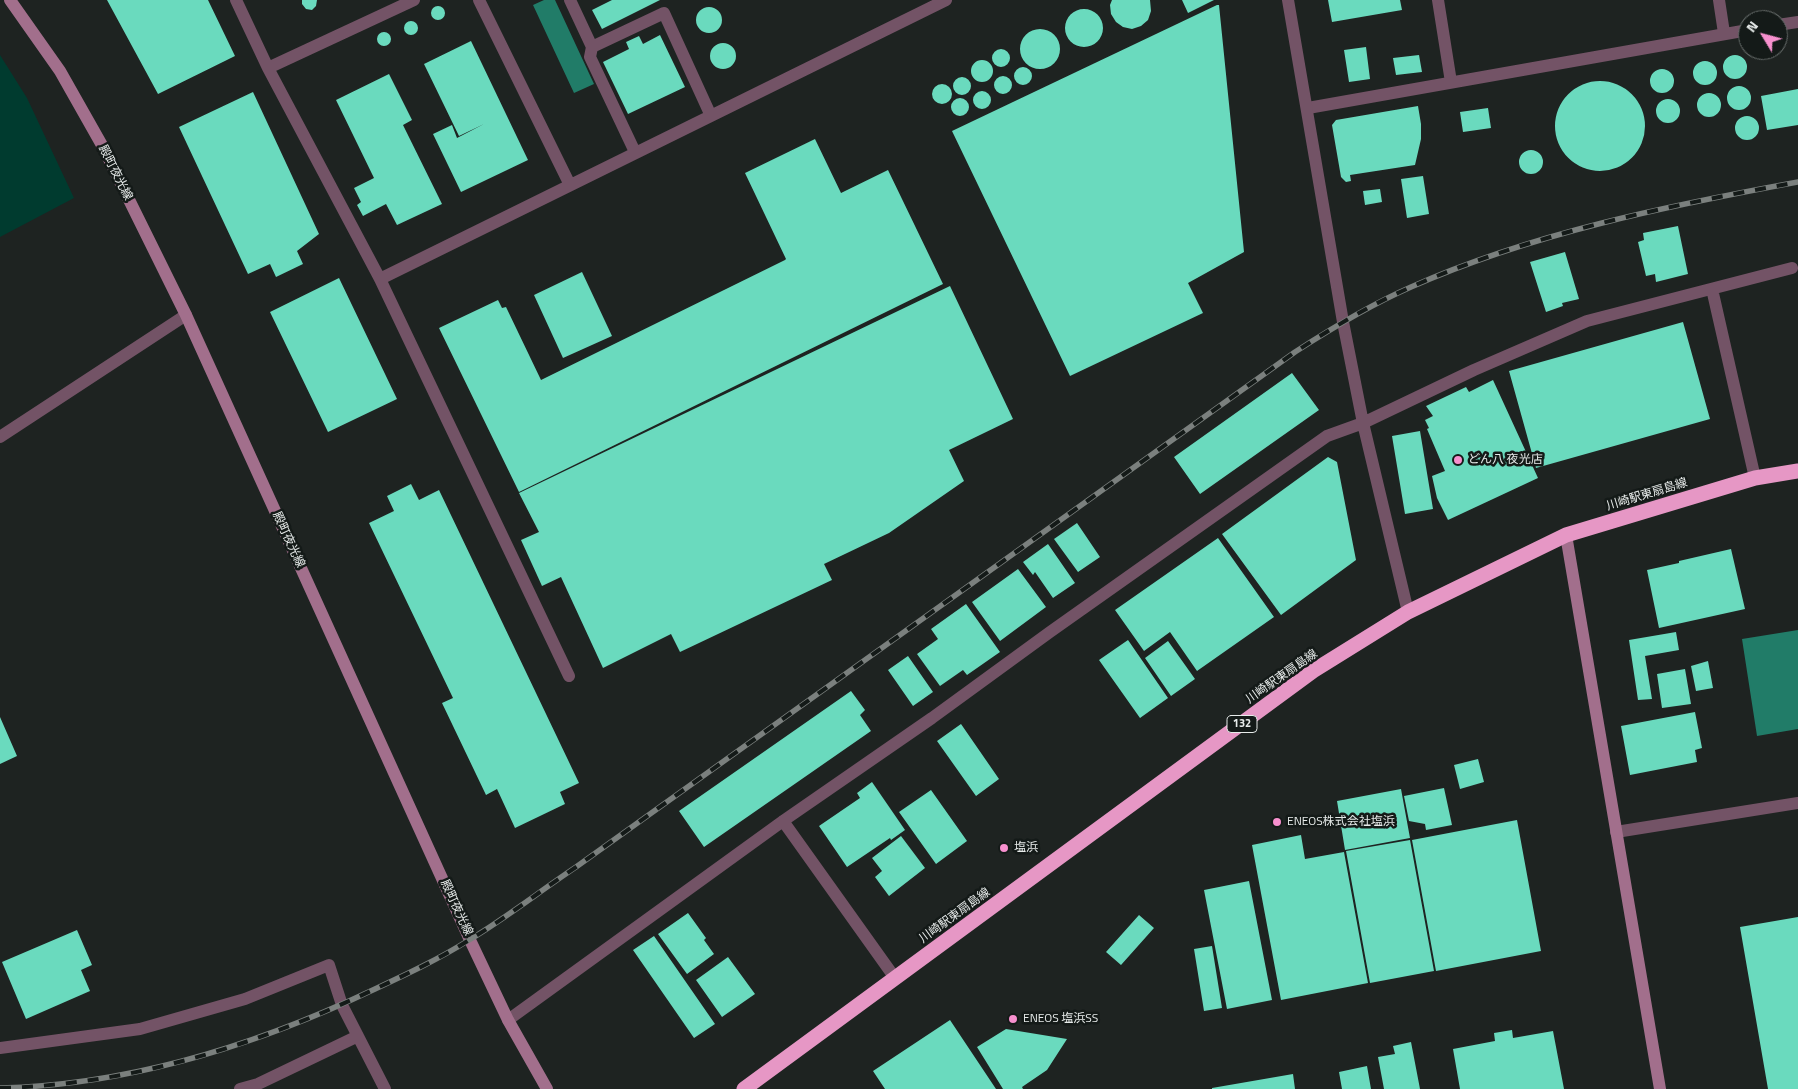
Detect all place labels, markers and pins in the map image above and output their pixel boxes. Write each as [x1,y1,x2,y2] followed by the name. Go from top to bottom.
[1468,453,1543,467] place label: どん八 夜光店
[1452,454,1464,466] marker: どん八 夜光店
[1287,815,1395,829] place label: ENEOS株式会社塩浜
[1271,816,1283,828] marker: ENEOS株式会社塩浜
[1014,841,1038,855] place label: 塩浜
[998,842,1010,854] marker: 塩浜
[1023,1012,1098,1026] place label: ENEOS 塩浜SS
[1007,1013,1019,1025] marker: ENEOS 塩浜SS

